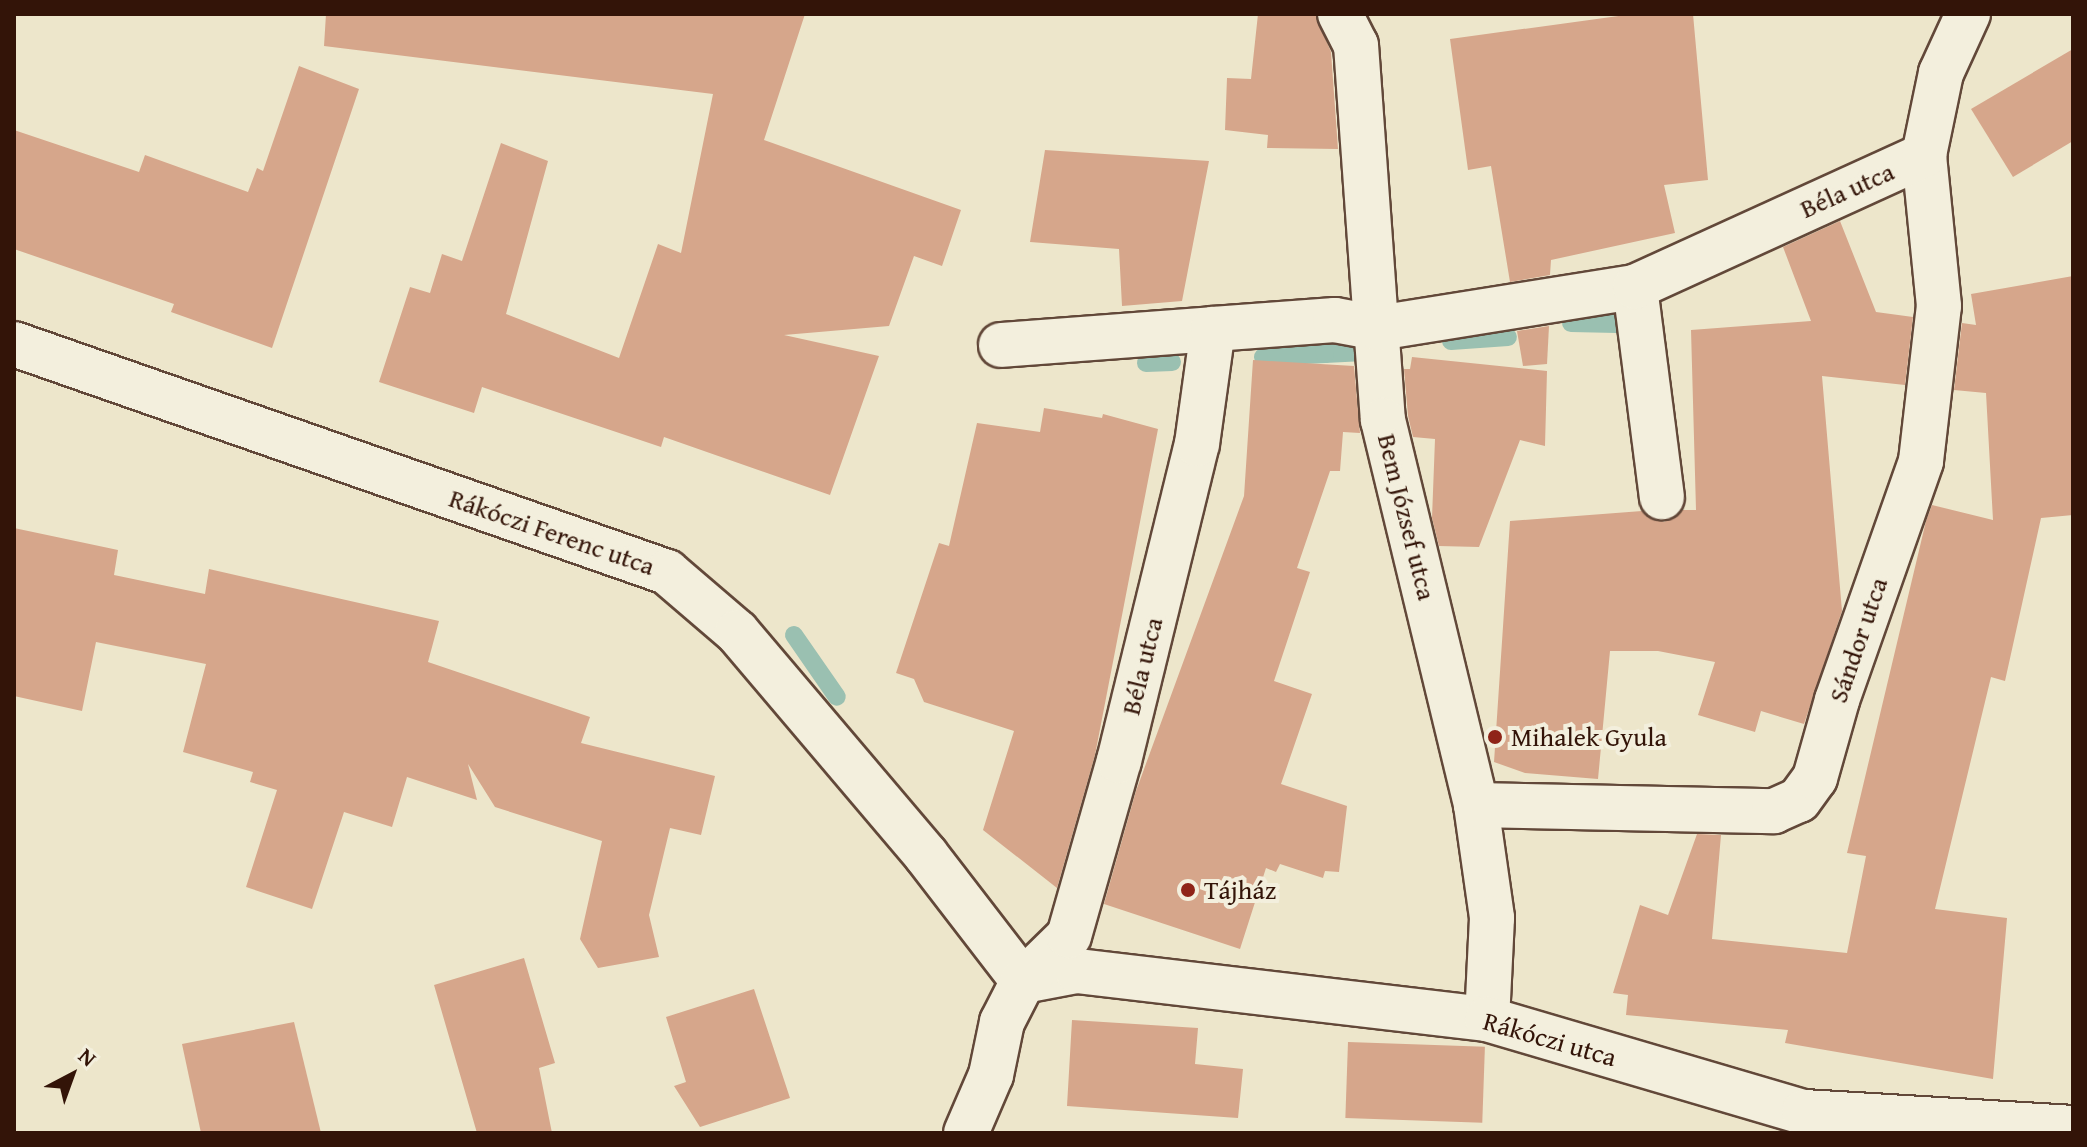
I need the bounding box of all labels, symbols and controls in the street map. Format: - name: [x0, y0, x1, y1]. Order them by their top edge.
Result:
- street label: Béla utca: [1795, 156, 1899, 224]
- street label: Bem József utca: [1371, 431, 1443, 603]
- street label: Rákóczi Ferenc utca: [445, 482, 659, 582]
- street label: Sándor utca: [1822, 573, 1894, 707]
- street label: Béla utca: [1115, 614, 1169, 718]
- place label: Mihalek Gyula: [1511, 721, 1667, 753]
- marker: Mihalek Gyula: [1486, 728, 1504, 746]
- place label: Tájház: [1204, 874, 1276, 906]
- marker: Tájház: [1179, 881, 1197, 899]
- street label: Rákóczi utca: [1480, 1005, 1620, 1073]
- north arrow: [32, 1035, 112, 1115]
- text: N: [72, 1040, 104, 1074]

